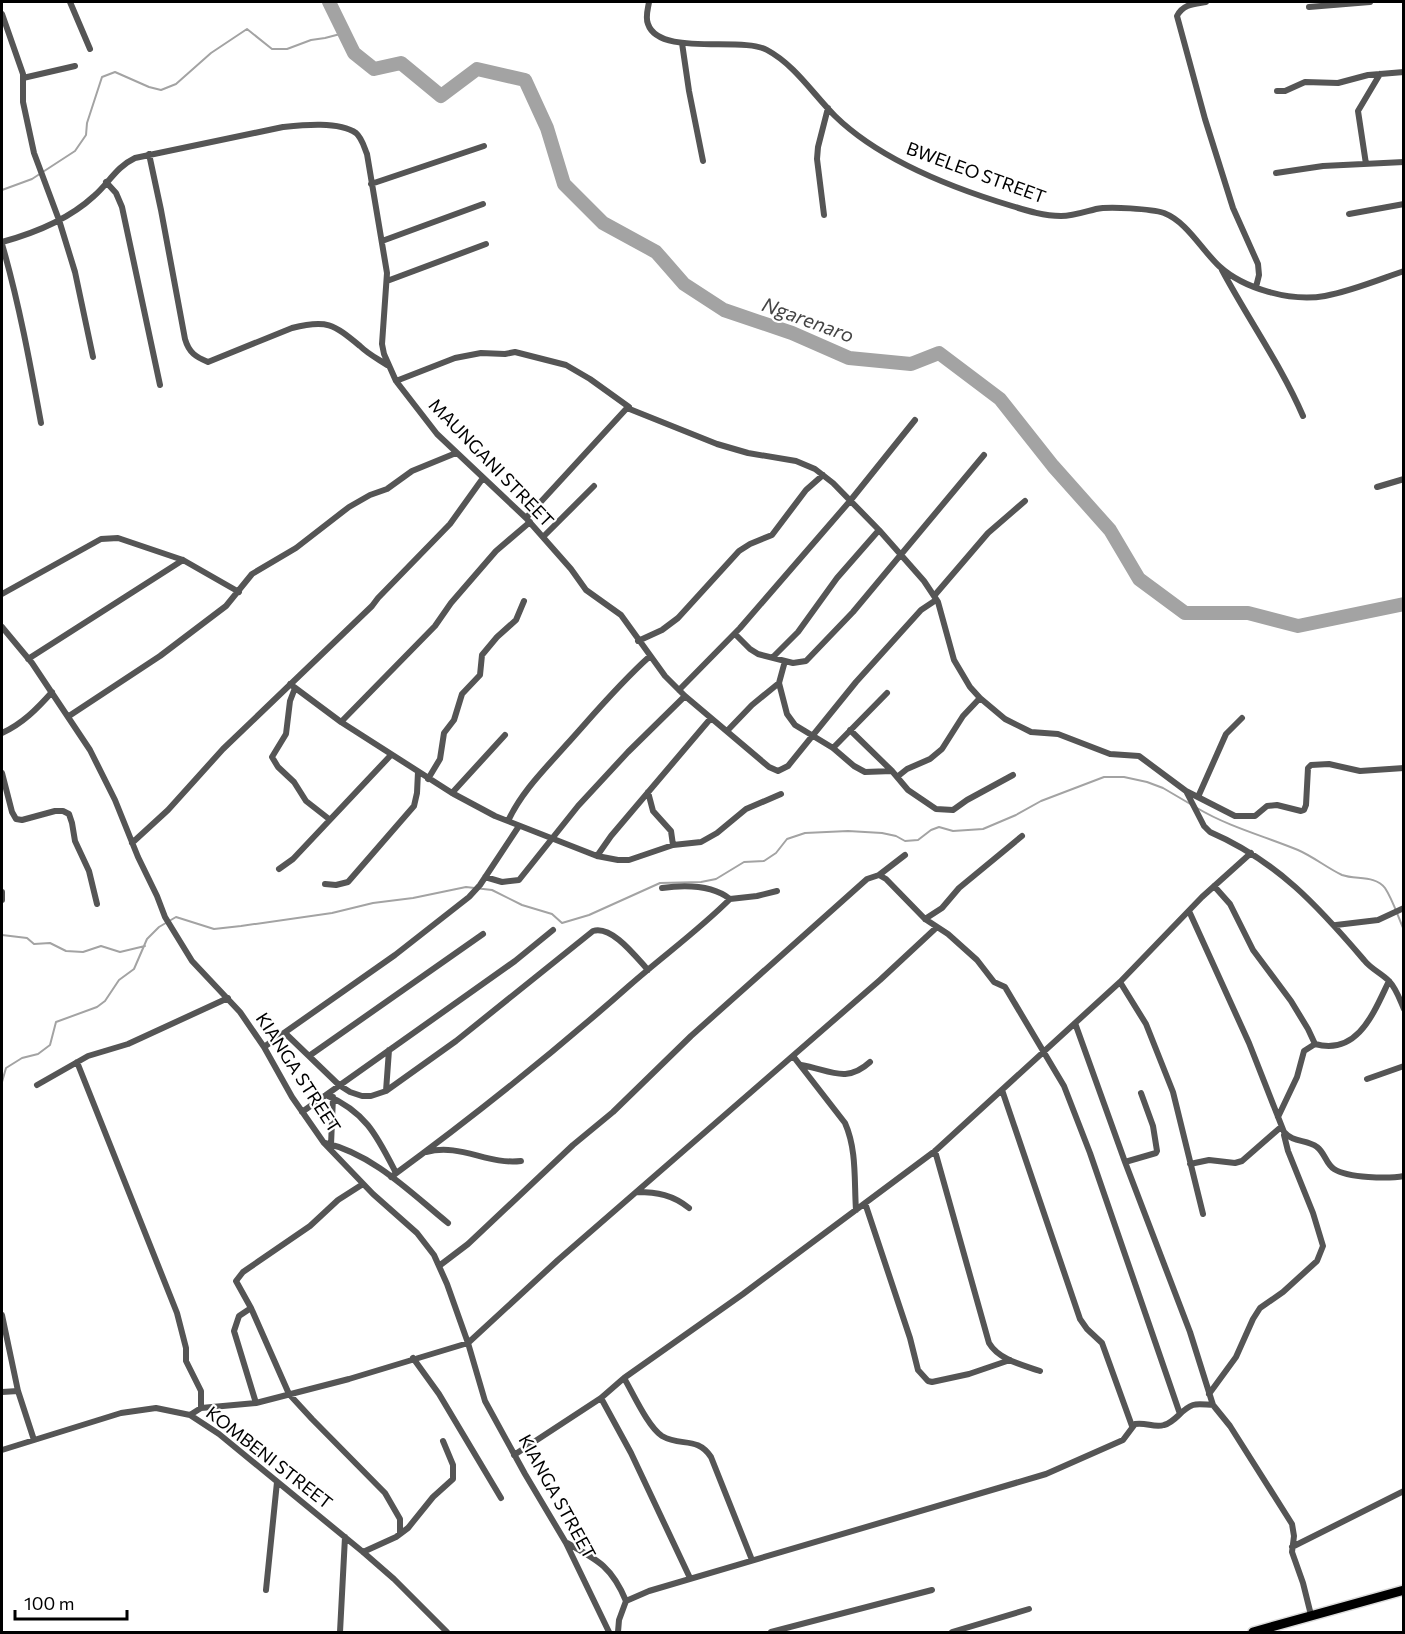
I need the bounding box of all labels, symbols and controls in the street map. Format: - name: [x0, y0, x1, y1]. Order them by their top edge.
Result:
- street label: BWELEO STREET: [904, 137, 1049, 207]
- water label: Ngarenaro: [759, 291, 858, 347]
- street label: MAUNGANI STREET: [425, 393, 559, 531]
- street label: KIANGA STREET: [252, 1008, 346, 1137]
- street label: KOMBENI STREET: [202, 1401, 337, 1513]
- street label: KIANGA STREET: [515, 1430, 601, 1563]
- scale bar: [15, 1583, 128, 1621]
- text: 100 m: [24, 1592, 74, 1614]

